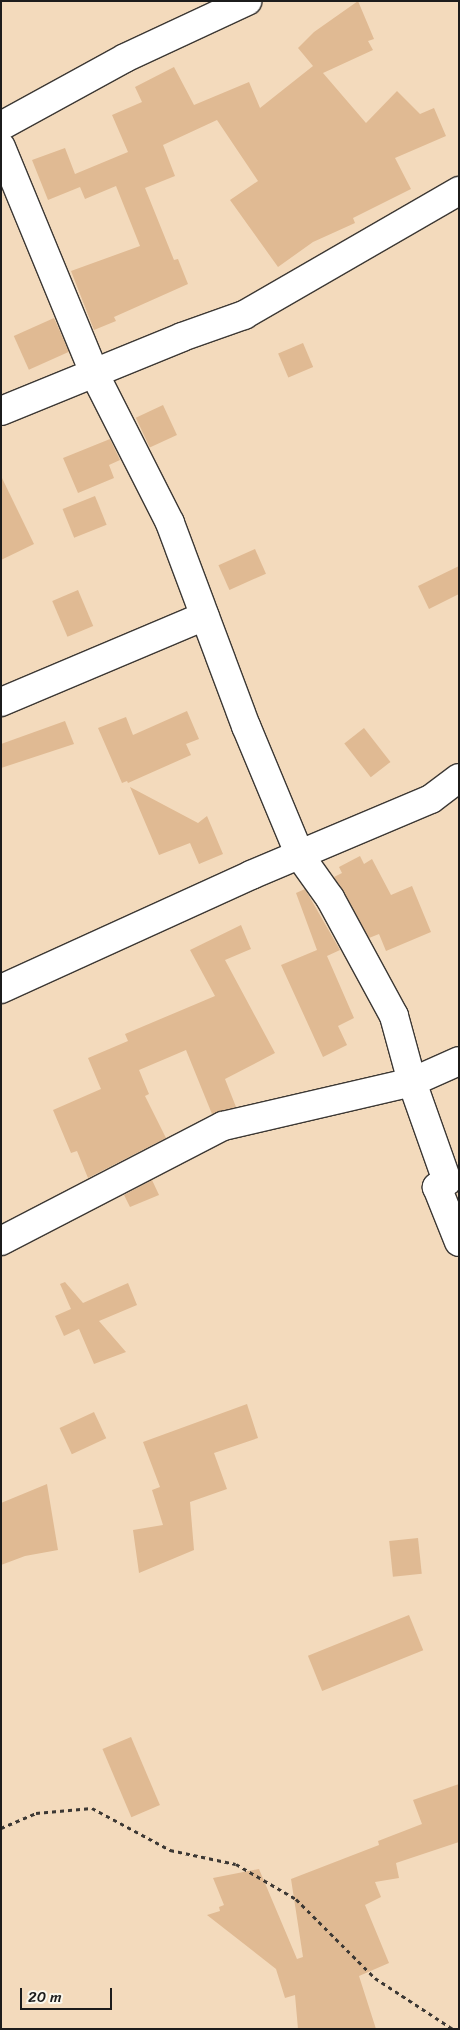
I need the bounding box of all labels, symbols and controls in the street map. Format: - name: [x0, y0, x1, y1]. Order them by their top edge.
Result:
- scale bar: [22, 1978, 115, 2010]
- text: 20 m: [28, 1984, 62, 2010]

